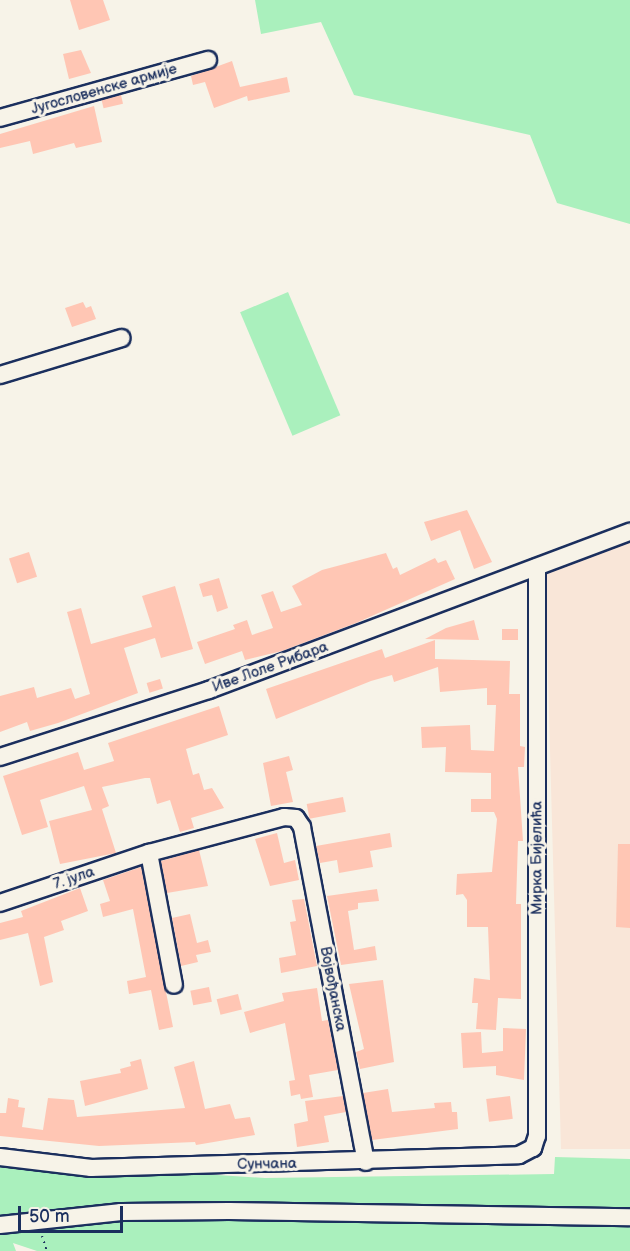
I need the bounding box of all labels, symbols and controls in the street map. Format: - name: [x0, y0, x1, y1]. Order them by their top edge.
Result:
- street label: Југословенске армије: [29, 60, 179, 118]
- street label: Иве Лоле Рибара: [210, 638, 330, 696]
- street label: Мирка Бијелића: [528, 801, 546, 915]
- street label: 7. јула: [51, 863, 97, 893]
- street label: Војвођанска: [316, 945, 350, 1033]
- street label: Сунчана: [237, 1154, 297, 1174]
- scale bar: [21, 1194, 126, 1232]
- text: 50 m: [29, 1206, 70, 1227]

